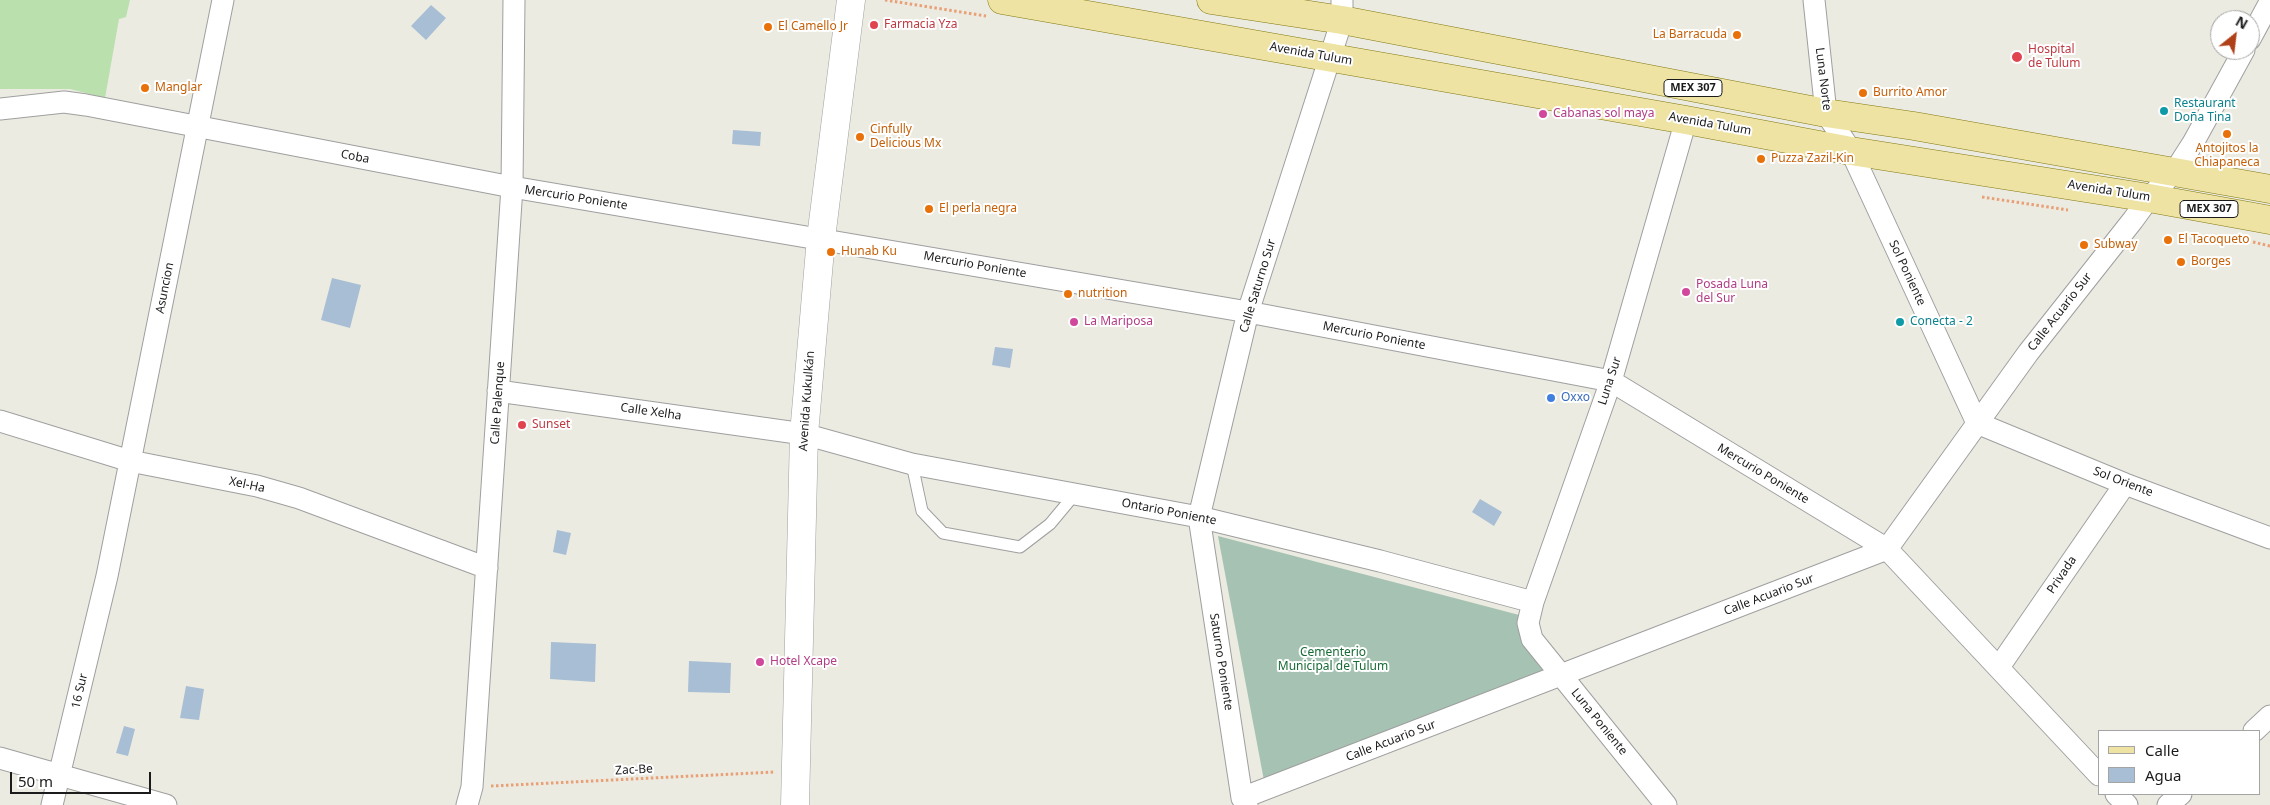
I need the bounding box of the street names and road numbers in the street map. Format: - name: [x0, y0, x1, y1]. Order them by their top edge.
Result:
- street label: Avenida Tulum: [1269, 40, 1353, 68]
- street label: Luna Norte: [1812, 47, 1834, 111]
- road number: MEX 307: [1664, 80, 1722, 96]
- street label: Avenida Tulum: [1668, 110, 1752, 138]
- street label: Coba: [339, 147, 371, 167]
- street label: Avenida Tulum: [2067, 177, 2151, 205]
- street label: Mercurio Poniente: [523, 183, 629, 213]
- road number: MEX 307: [2180, 200, 2238, 218]
- street label: Calle Saturno Sur: [1237, 237, 1279, 335]
- street label: Sol Poniente: [1886, 238, 1928, 308]
- street label: Mercurio Poniente: [922, 249, 1028, 281]
- street label: Asuncion: [153, 261, 177, 315]
- street label: Calle Acuario Sur: [2025, 270, 2095, 354]
- street label: Mercurio Poniente: [1321, 319, 1427, 353]
- street label: Avenida Kukulkán: [796, 350, 818, 452]
- street label: Luna Sur: [1595, 355, 1625, 407]
- street label: Calle Palenque: [488, 361, 508, 445]
- street label: Calle Xelha: [620, 401, 682, 423]
- street label: Mercurio Poniente: [1715, 441, 1811, 507]
- street label: Sol Oriente: [2091, 464, 2155, 500]
- street label: Xel-Ha: [228, 474, 266, 496]
- street label: Ontario Poniente: [1120, 496, 1218, 528]
- street label: Privada: [2044, 553, 2080, 597]
- street label: Calle Acuario Sur: [1722, 571, 1816, 619]
- street label: Saturno Poniente: [1206, 612, 1236, 712]
- street label: 16 Sur: [69, 672, 91, 710]
- street label: Luna Poniente: [1568, 686, 1630, 758]
- street label: Calle Acuario Sur: [1344, 717, 1438, 765]
- street label: Zac-Be: [615, 762, 653, 778]

